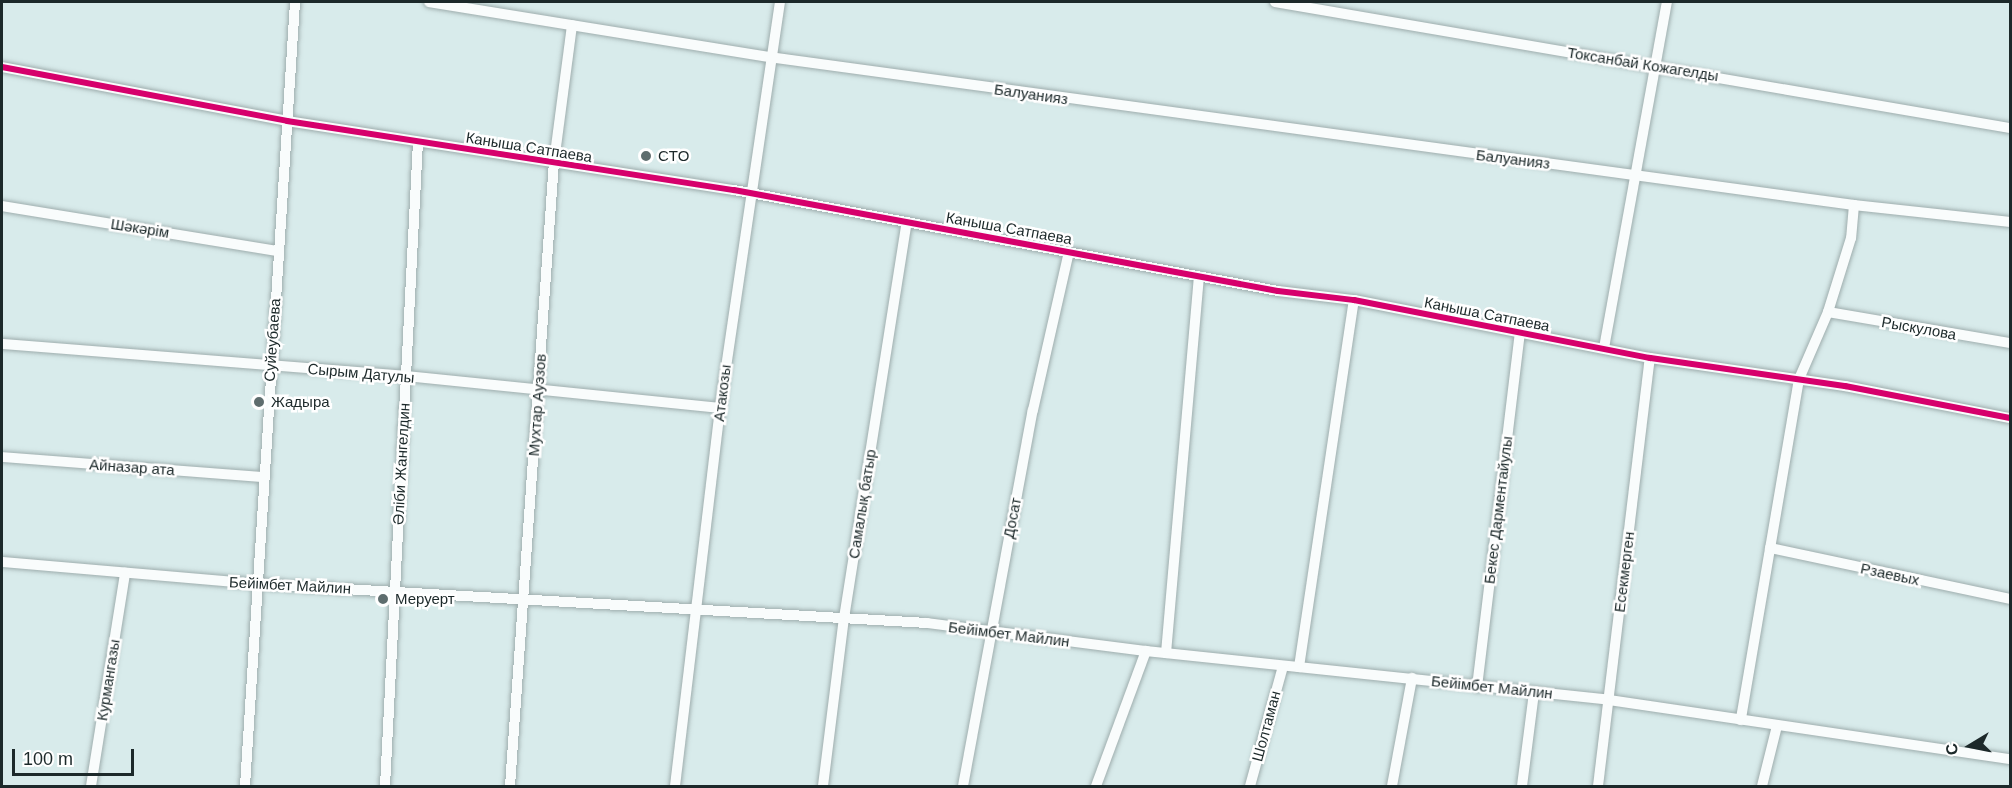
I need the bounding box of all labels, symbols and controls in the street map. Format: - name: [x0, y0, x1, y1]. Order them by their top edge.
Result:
- street label: Токсанбай Кожагелды: [1566, 43, 1720, 85]
- street label: Балуанияз: [993, 80, 1069, 108]
- street label: Каныша Сатпаева: [465, 128, 593, 166]
- street label: Балуанияз: [1475, 146, 1551, 172]
- place label: CTO: [658, 147, 689, 165]
- marker: CTO: [639, 149, 653, 163]
- street label: Каныша Сатпаева: [945, 208, 1073, 248]
- street label: Шәкәрім: [109, 214, 171, 242]
- street label: Каныша Сатпаева: [1423, 293, 1551, 335]
- street label: Суйеубаева: [260, 298, 284, 382]
- street label: Рыскулова: [1880, 313, 1958, 343]
- street label: Мухтар Ауэзов: [524, 353, 550, 457]
- street label: Сырым Датулы: [307, 359, 415, 387]
- street label: Атакозы: [710, 363, 734, 423]
- place label: Жадыра: [271, 393, 330, 411]
- marker: Жадыра: [252, 395, 266, 409]
- street label: Әліби Жангелдин: [389, 402, 413, 526]
- street label: Бекес Дарментайулы: [1480, 435, 1516, 585]
- street label: Самалық батыр: [844, 448, 880, 560]
- street label: Айназар ата: [89, 455, 175, 479]
- street label: Досат: [999, 496, 1025, 540]
- street label: Eсекмерген: [1610, 531, 1638, 613]
- street label: Рзаевых: [1859, 559, 1921, 589]
- street label: Бейімбет Майлин: [229, 573, 351, 597]
- place label: Меруерт: [395, 590, 455, 608]
- marker: Меруерт: [376, 592, 390, 606]
- street label: Бейімбет Майлин: [947, 618, 1071, 650]
- street label: Курмангазы: [93, 638, 123, 722]
- street label: Бейімбет Майлин: [1430, 672, 1554, 702]
- street label: Шолтаман: [1248, 689, 1284, 763]
- north arrow: [1940, 716, 2000, 776]
- scale bar: [15, 737, 136, 775]
- text: С: [1942, 742, 1961, 756]
- text: 100 m: [23, 749, 73, 769]

